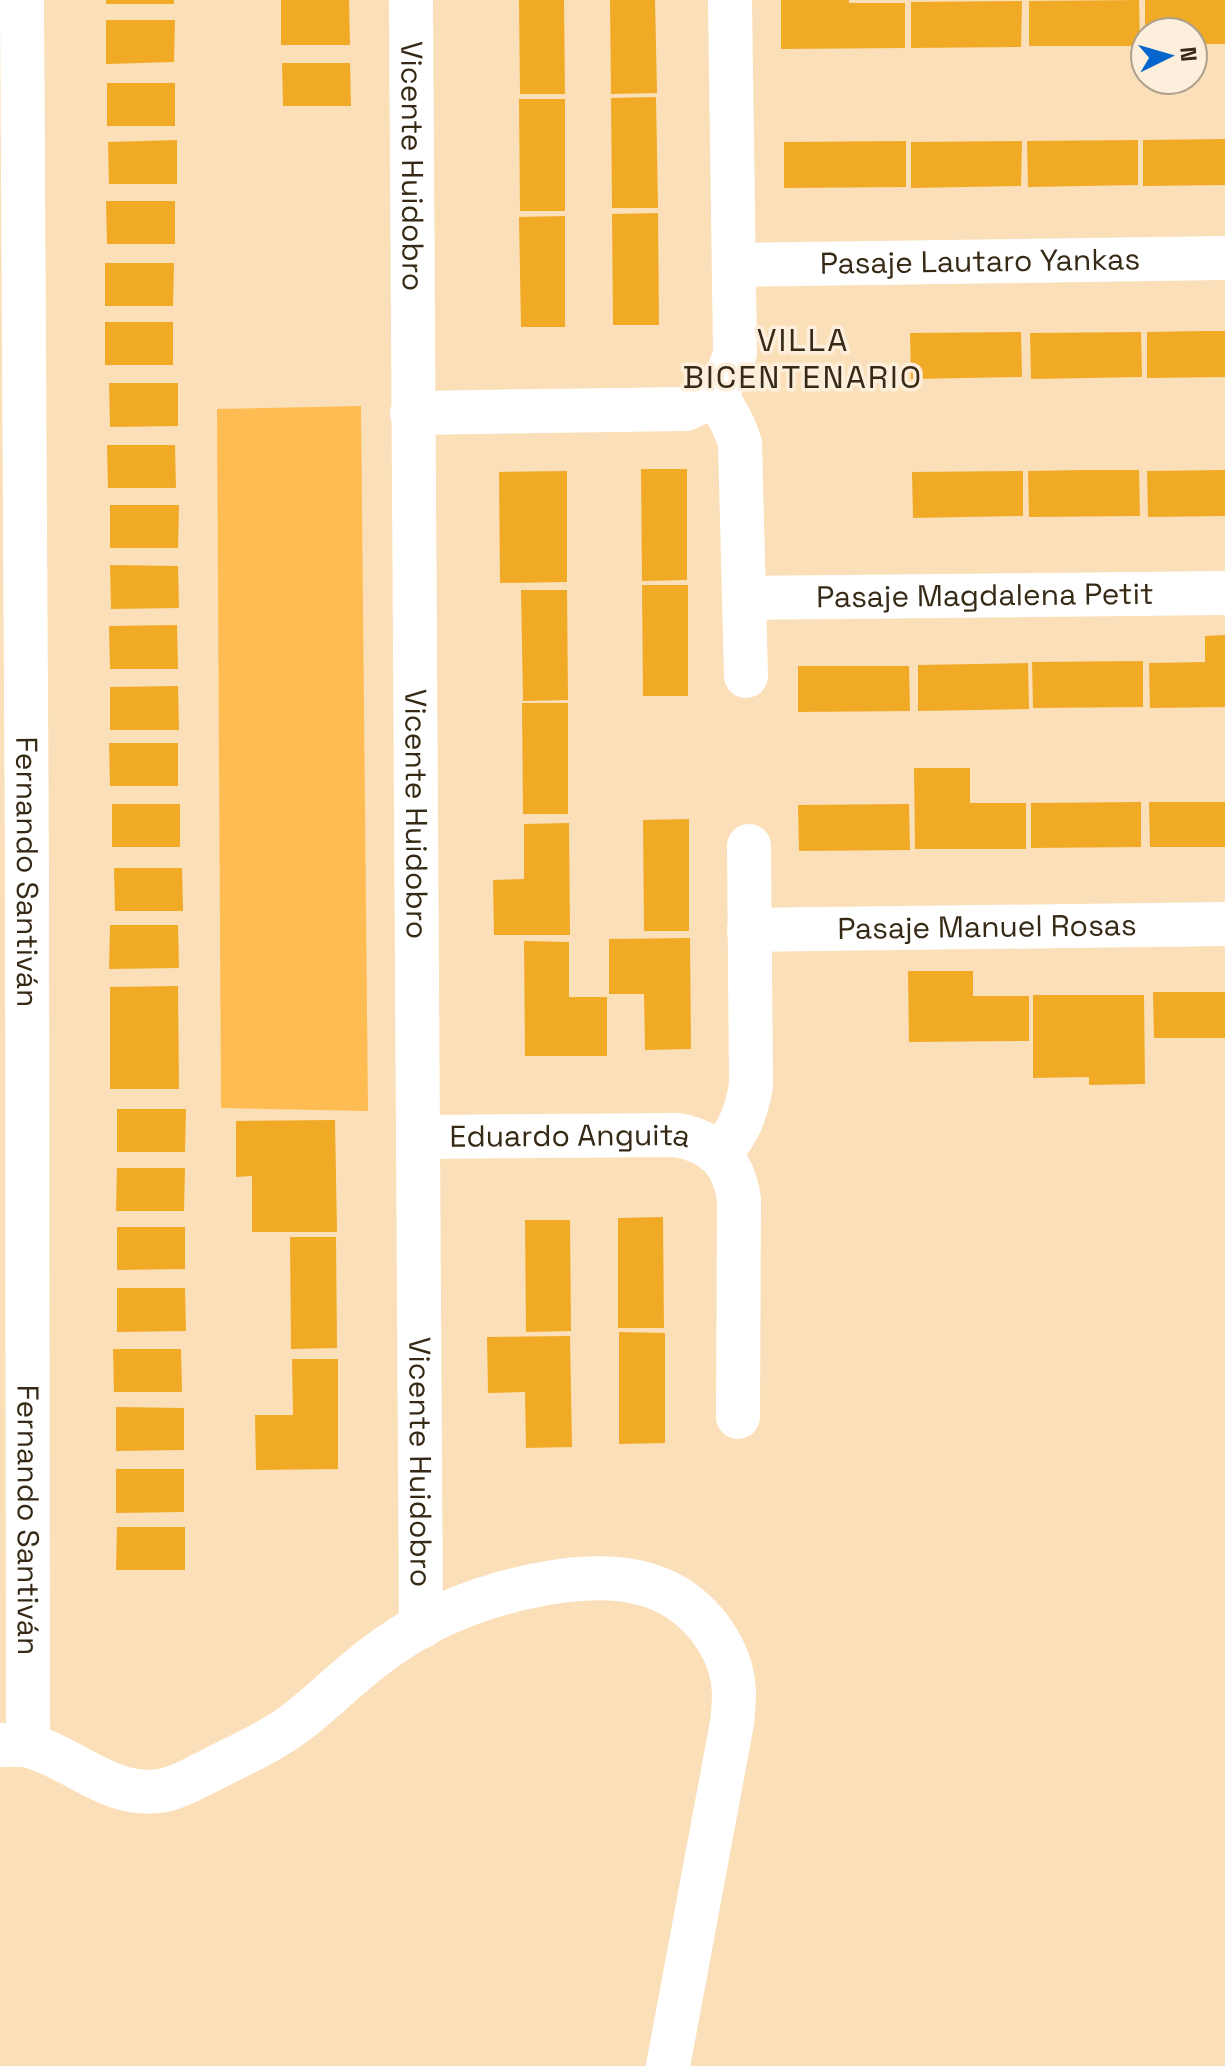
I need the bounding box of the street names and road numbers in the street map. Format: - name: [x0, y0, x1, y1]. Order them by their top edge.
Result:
- street label: Vicente Huidobro: [392, 41, 433, 291]
- street label: Pasaje Lautaro Yankas: [820, 239, 1140, 283]
- street label: Pasaje Magdalena Petit: [816, 574, 1154, 616]
- street label: Vicente Huidobro: [396, 689, 437, 939]
- street label: Fernando Santiván: [7, 736, 47, 1007]
- street label: Pasaje Manuel Rosas: [837, 905, 1137, 948]
- street label: Eduardo Anguita: [449, 1115, 695, 1156]
- street label: Vicente Huidobro: [400, 1337, 441, 1587]
- street label: Fernando Santiván: [9, 1385, 48, 1655]

